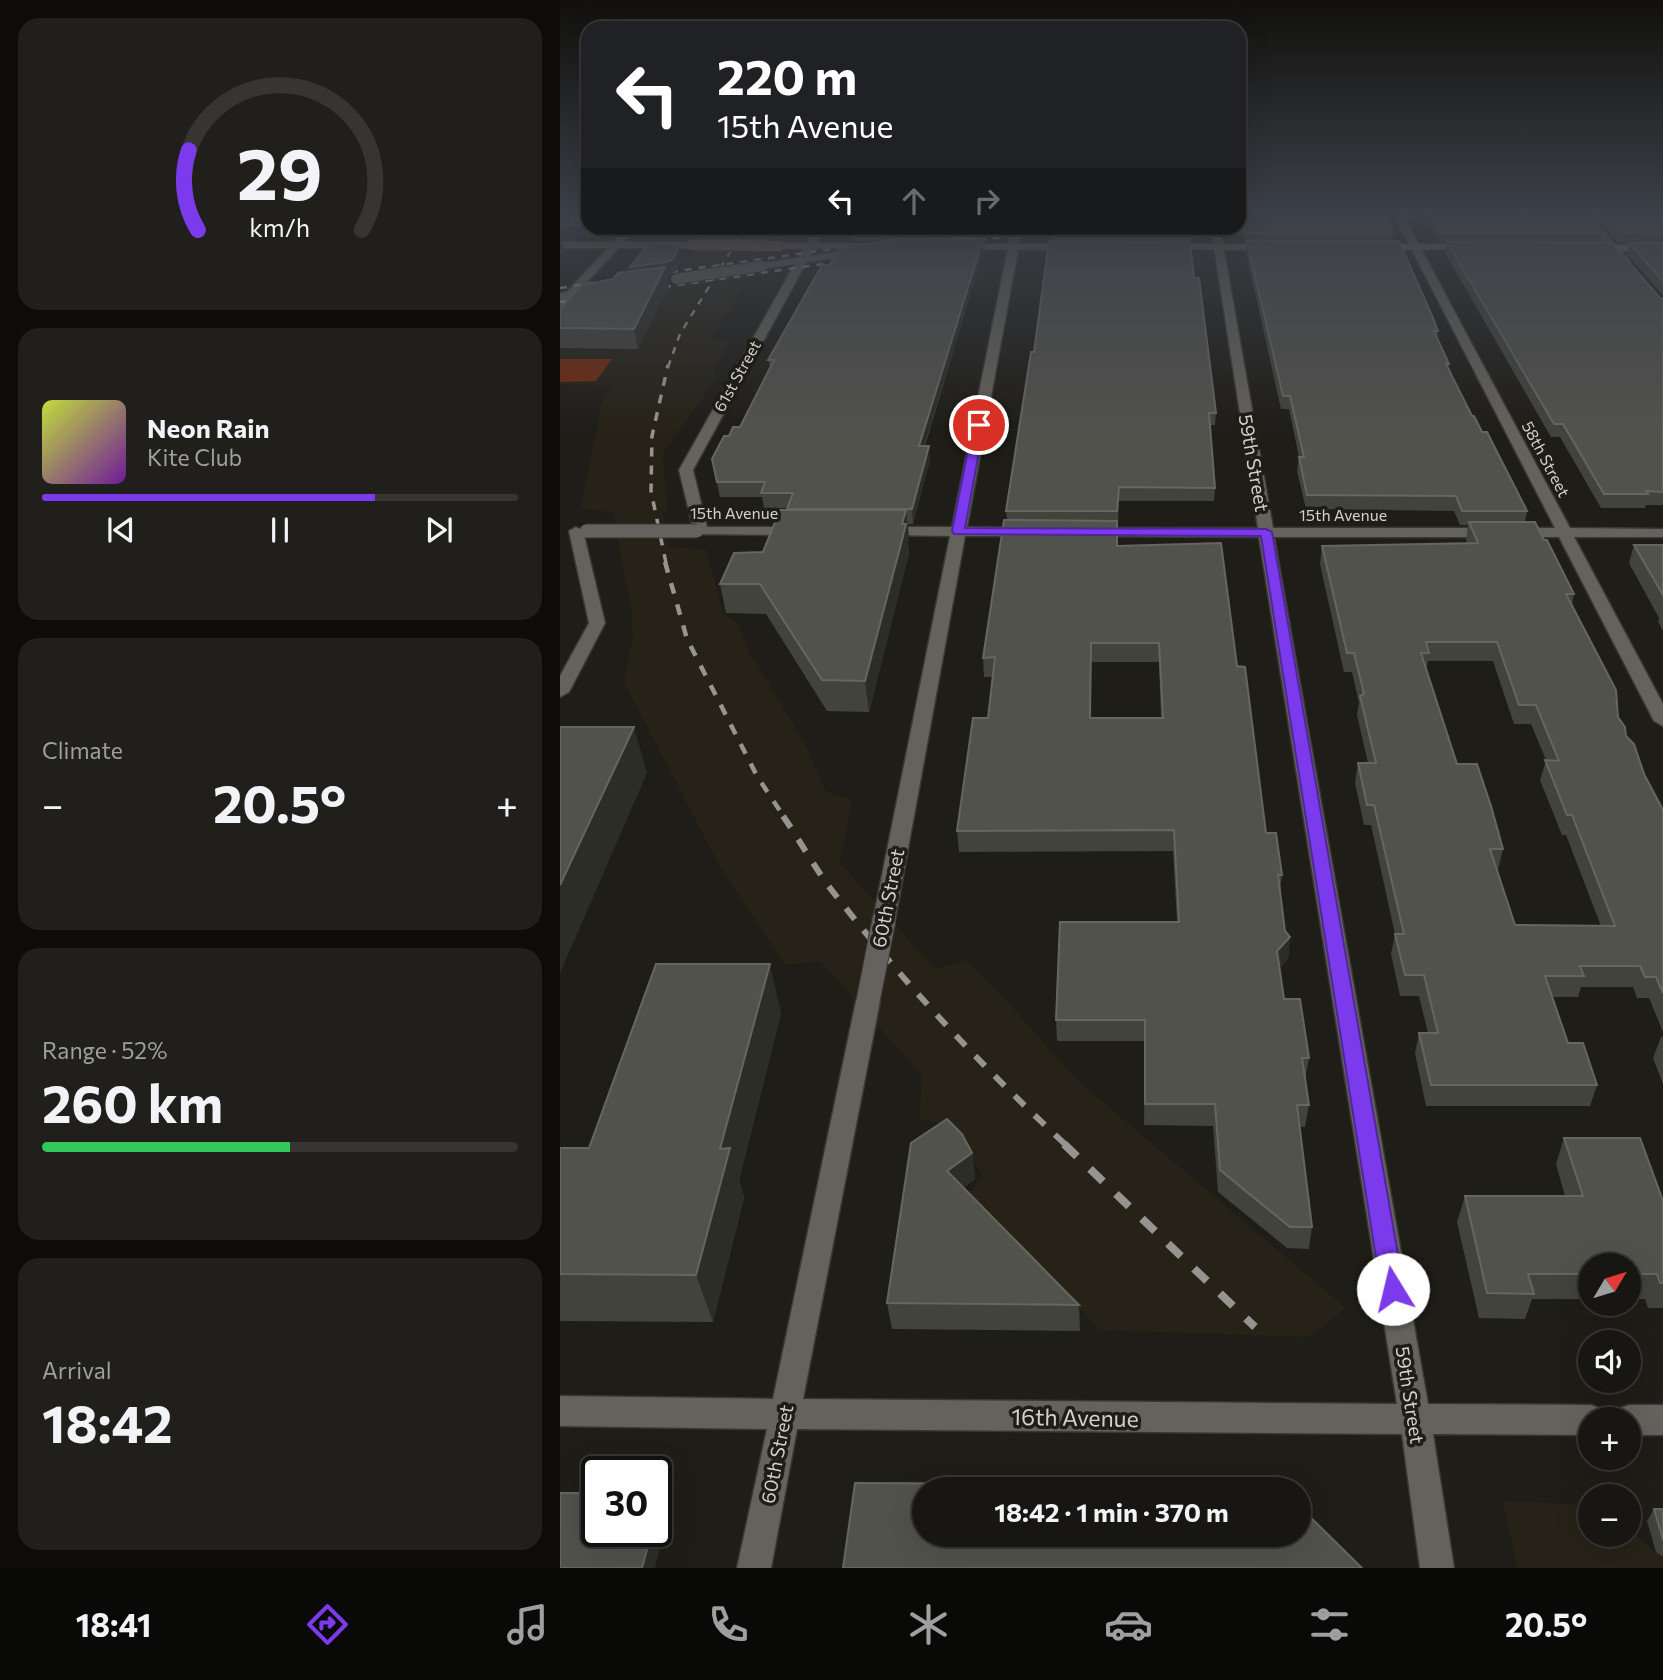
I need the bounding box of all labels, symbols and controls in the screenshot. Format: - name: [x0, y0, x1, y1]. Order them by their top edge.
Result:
- text: 220 m: [717, 45, 857, 105]
- icon: left: [602, 49, 693, 140]
- text: 15th Avenue: [717, 105, 893, 145]
- text: 29: [237, 126, 323, 215]
- icon: left: [822, 182, 860, 220]
- icon: ahead: [895, 182, 933, 220]
- icon: right: [968, 182, 1006, 220]
- text: km/h: [250, 212, 310, 242]
- street label: 61st Street: [709, 336, 764, 415]
- pin: [949, 395, 1009, 455]
- icon: arrive: [960, 406, 998, 444]
- text: Neon Rain: [147, 412, 270, 443]
- street label: 59th Street: [1235, 412, 1274, 514]
- street label: 58th Street: [1519, 418, 1574, 500]
- text: Kite Club: [147, 443, 242, 471]
- street label: 15th Avenue: [690, 503, 778, 522]
- street label: 15th Avenue: [1299, 505, 1387, 524]
- icon: previous: [102, 511, 140, 549]
- icon: pause: [261, 511, 299, 549]
- icon: next: [420, 511, 458, 549]
- text: Climate: [42, 736, 123, 764]
- text: 20.5°: [213, 770, 346, 834]
- text: −: [42, 780, 64, 827]
- text: +: [496, 780, 518, 827]
- street label: 60th Street: [867, 846, 908, 949]
- text: Range · 52%: [42, 1036, 167, 1064]
- text: 260 km: [42, 1070, 223, 1134]
- position arrow: [1356, 1252, 1430, 1326]
- north arrow: [1578, 1253, 1642, 1316]
- map controls: [1578, 1253, 1641, 1547]
- button: sound: [1578, 1330, 1641, 1393]
- street label: 59th Street: [1391, 1344, 1430, 1446]
- text: Arrival: [42, 1356, 112, 1384]
- text: 18:42: [42, 1390, 173, 1454]
- street label: 60th Street: [756, 1402, 797, 1505]
- street label: 16th Avenue: [1011, 1402, 1139, 1432]
- button: +: [1578, 1407, 1641, 1470]
- speed limit sign: 30: [581, 1456, 672, 1547]
- button: −: [1578, 1484, 1641, 1547]
- text: 18:42 · 1 min · 370 m: [994, 1496, 1229, 1527]
- icon: directions: [303, 1600, 352, 1649]
- icon: music: [503, 1600, 552, 1649]
- icon: phone: [704, 1600, 753, 1649]
- icon: climate: [904, 1600, 953, 1649]
- icon: car: [1104, 1600, 1153, 1649]
- icon: filters: [1305, 1600, 1354, 1649]
- text: 18:41: [76, 1604, 152, 1644]
- text: 20.5°: [1505, 1604, 1587, 1644]

